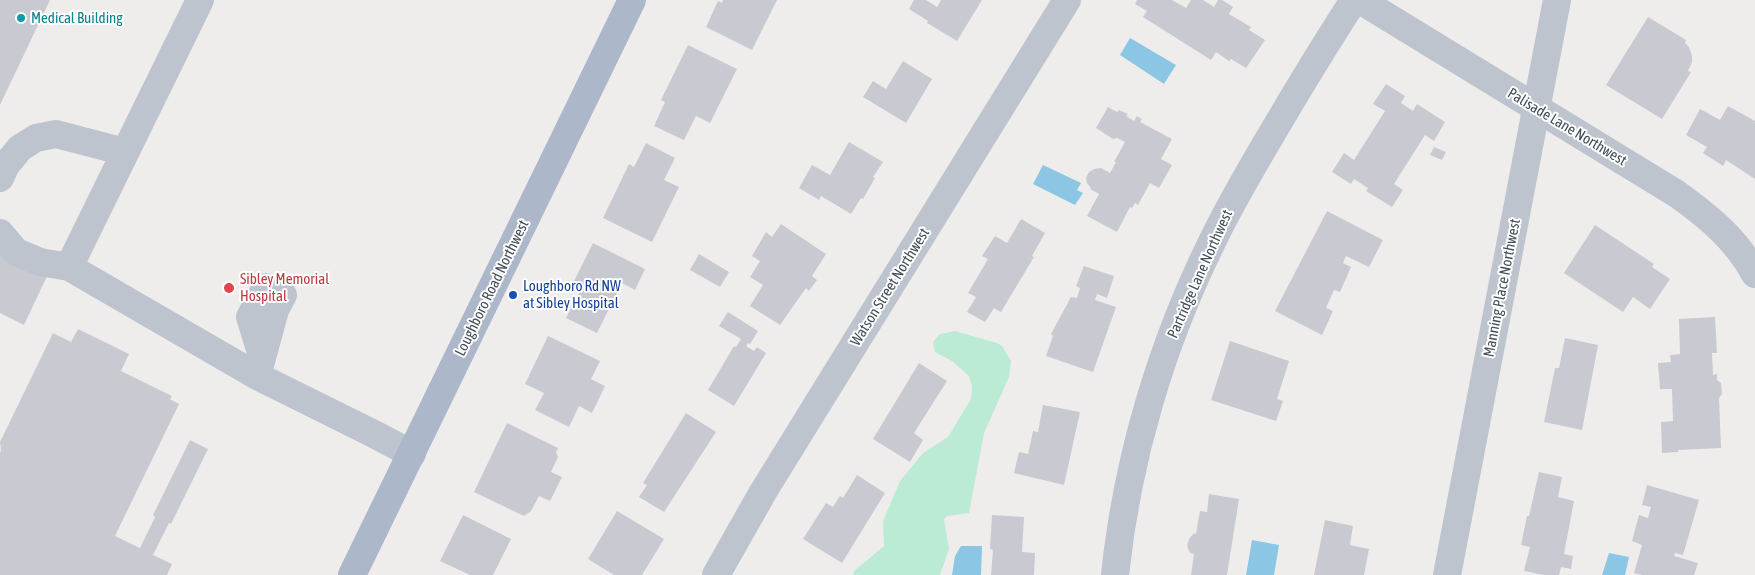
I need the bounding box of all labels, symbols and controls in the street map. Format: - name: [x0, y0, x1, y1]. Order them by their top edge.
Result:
- place label: Medical Building: [31, 9, 123, 27]
- marker: Medical Building: [15, 12, 27, 24]
- street label: Palisade Lane Northwest: [1504, 84, 1630, 170]
- street label: Partridge Lane Northwest: [1164, 207, 1236, 341]
- street label: Loughboro Road Northwest: [451, 217, 533, 359]
- street label: Manning Place Northwest: [1480, 217, 1524, 359]
- street label: Watson Street Northwest: [847, 225, 933, 349]
- place label: Sibley Memorial Hospital: [240, 270, 329, 305]
- place label: Loughboro Rd NW at Sibley Hospital: [523, 277, 621, 312]
- marker: Sibley Memorial Hospital: [222, 281, 236, 295]
- marker: Loughboro Rd NW at Sibley Hospital: [507, 289, 519, 301]

